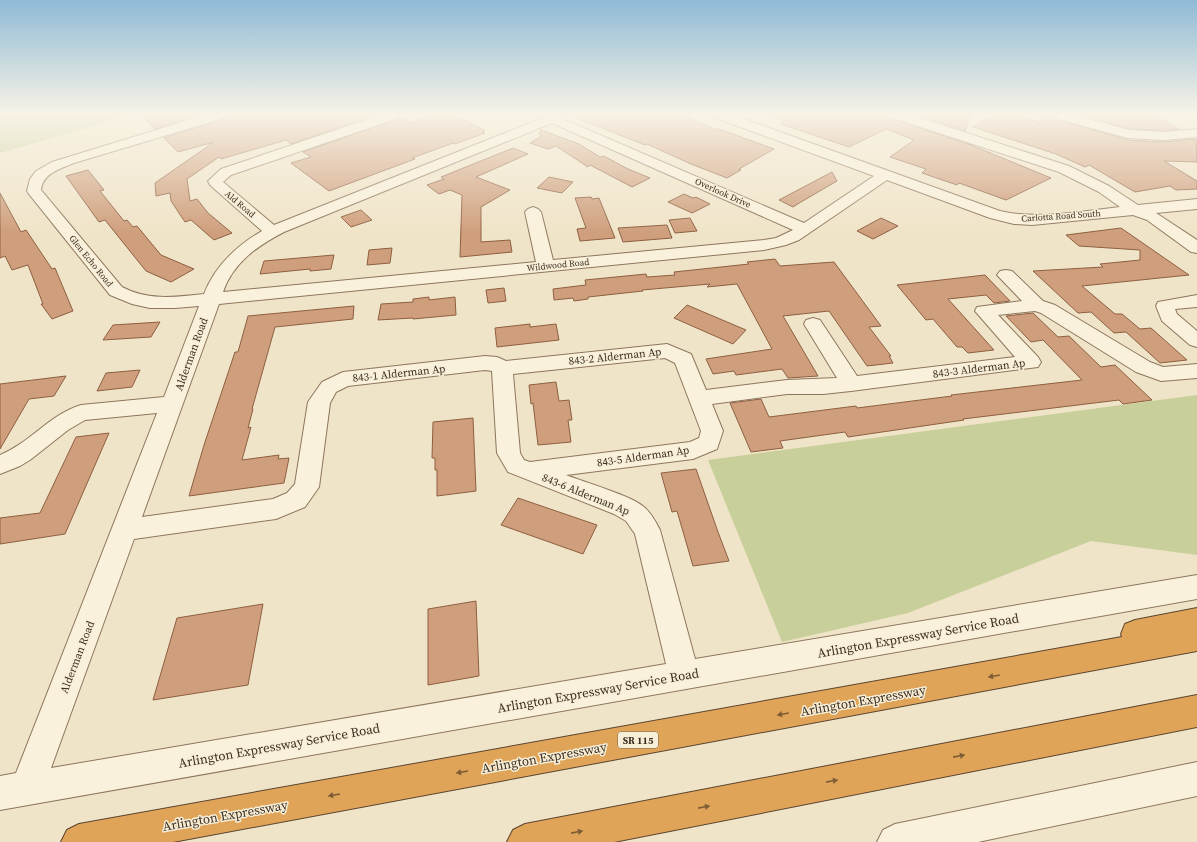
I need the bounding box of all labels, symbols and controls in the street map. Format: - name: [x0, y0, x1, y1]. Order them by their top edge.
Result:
- street label: Overlook Drive: [693, 175, 753, 211]
- street label: Ald Road: [222, 188, 258, 220]
- street label: Carlotta Road South: [1021, 207, 1102, 225]
- street label: Glen Echo Road: [66, 233, 116, 289]
- street label: Wildwood Road: [526, 256, 590, 274]
- street label: Alderman Road: [171, 315, 212, 393]
- street label: 843-2 Alderman Ap: [568, 344, 662, 369]
- street label: 843-3 Alderman Ap: [932, 355, 1026, 382]
- street label: 843-1 Alderman Ap: [352, 361, 446, 386]
- street label: 843-5 Alderman Ap: [596, 443, 690, 470]
- street label: 843-6 Alderman Ap: [540, 470, 632, 519]
- street label: Arlington Expressway Service Road: [816, 609, 1021, 662]
- street label: Alderman Road: [57, 618, 98, 696]
- street label: Arlington Expressway Service Road: [496, 664, 701, 717]
- one-way arrow: [987, 673, 1000, 679]
- street label: Arlington Expressway: [799, 681, 927, 720]
- one-way arrow: [777, 711, 789, 717]
- street label: Arlington Expressway Service Road: [177, 719, 382, 772]
- road number: SR 115: [618, 732, 658, 748]
- street label: Arlington Expressway: [480, 738, 608, 777]
- one-way arrow: [953, 753, 965, 759]
- one-way arrow: [456, 769, 468, 775]
- one-way arrow: [826, 778, 838, 784]
- one-way arrow: [328, 793, 340, 799]
- street label: Arlington Expressway: [161, 796, 289, 835]
- one-way arrow: [698, 803, 710, 809]
- one-way arrow: [571, 828, 583, 834]

